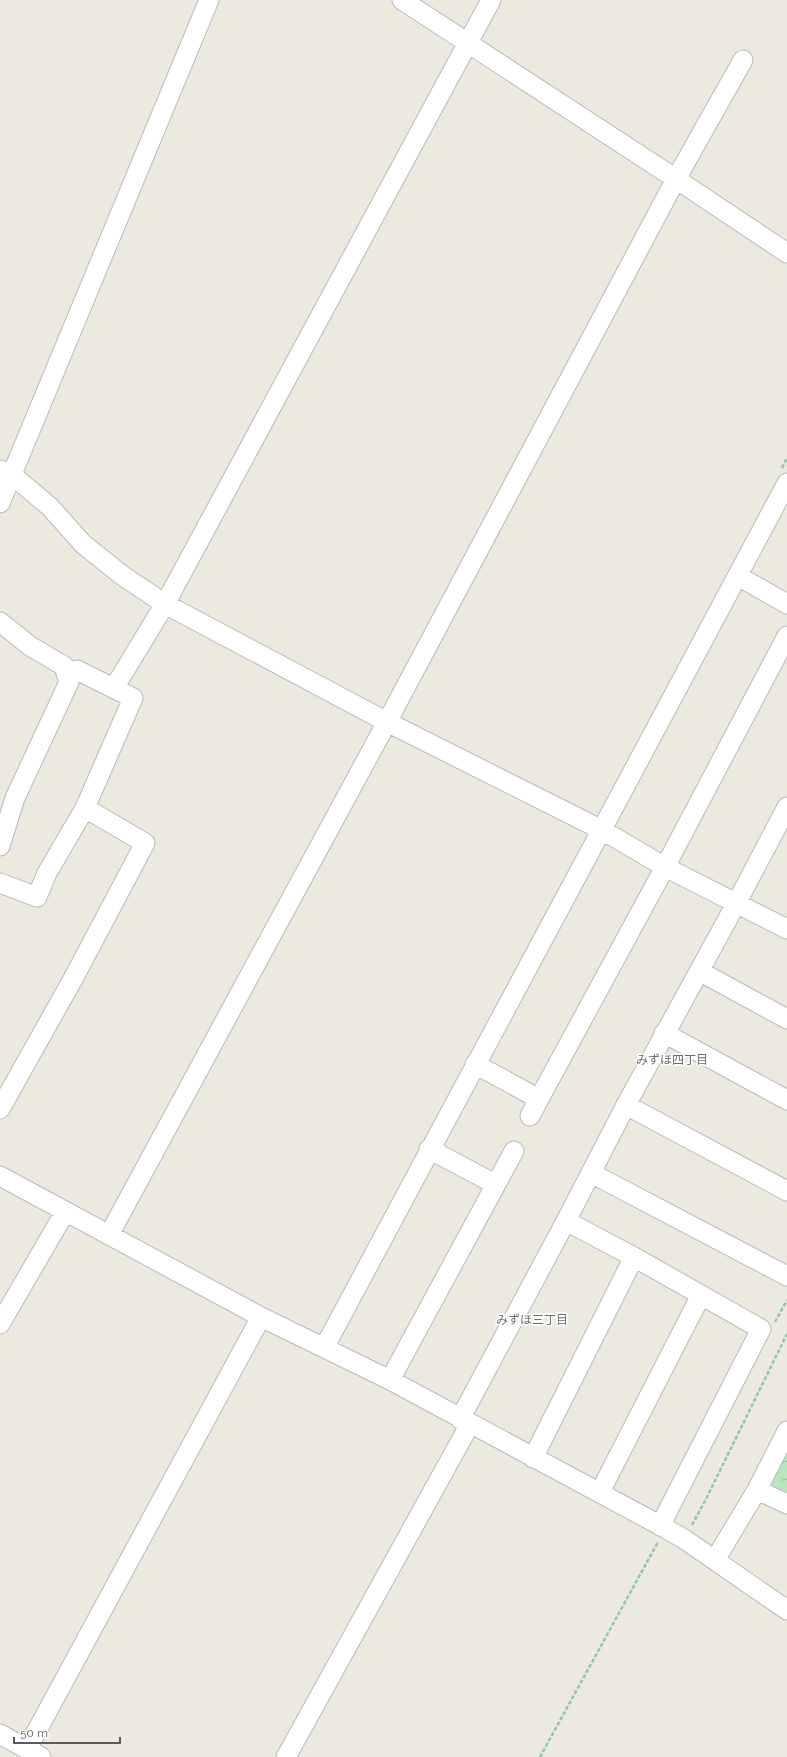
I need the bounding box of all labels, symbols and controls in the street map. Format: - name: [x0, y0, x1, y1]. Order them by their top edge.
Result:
- district label: みずほ四丁目: [636, 1053, 708, 1067]
- district label: みずほ三丁目: [496, 1313, 568, 1327]
- scale bar: [14, 1719, 120, 1745]
- text: 50 m: [20, 1726, 48, 1740]

